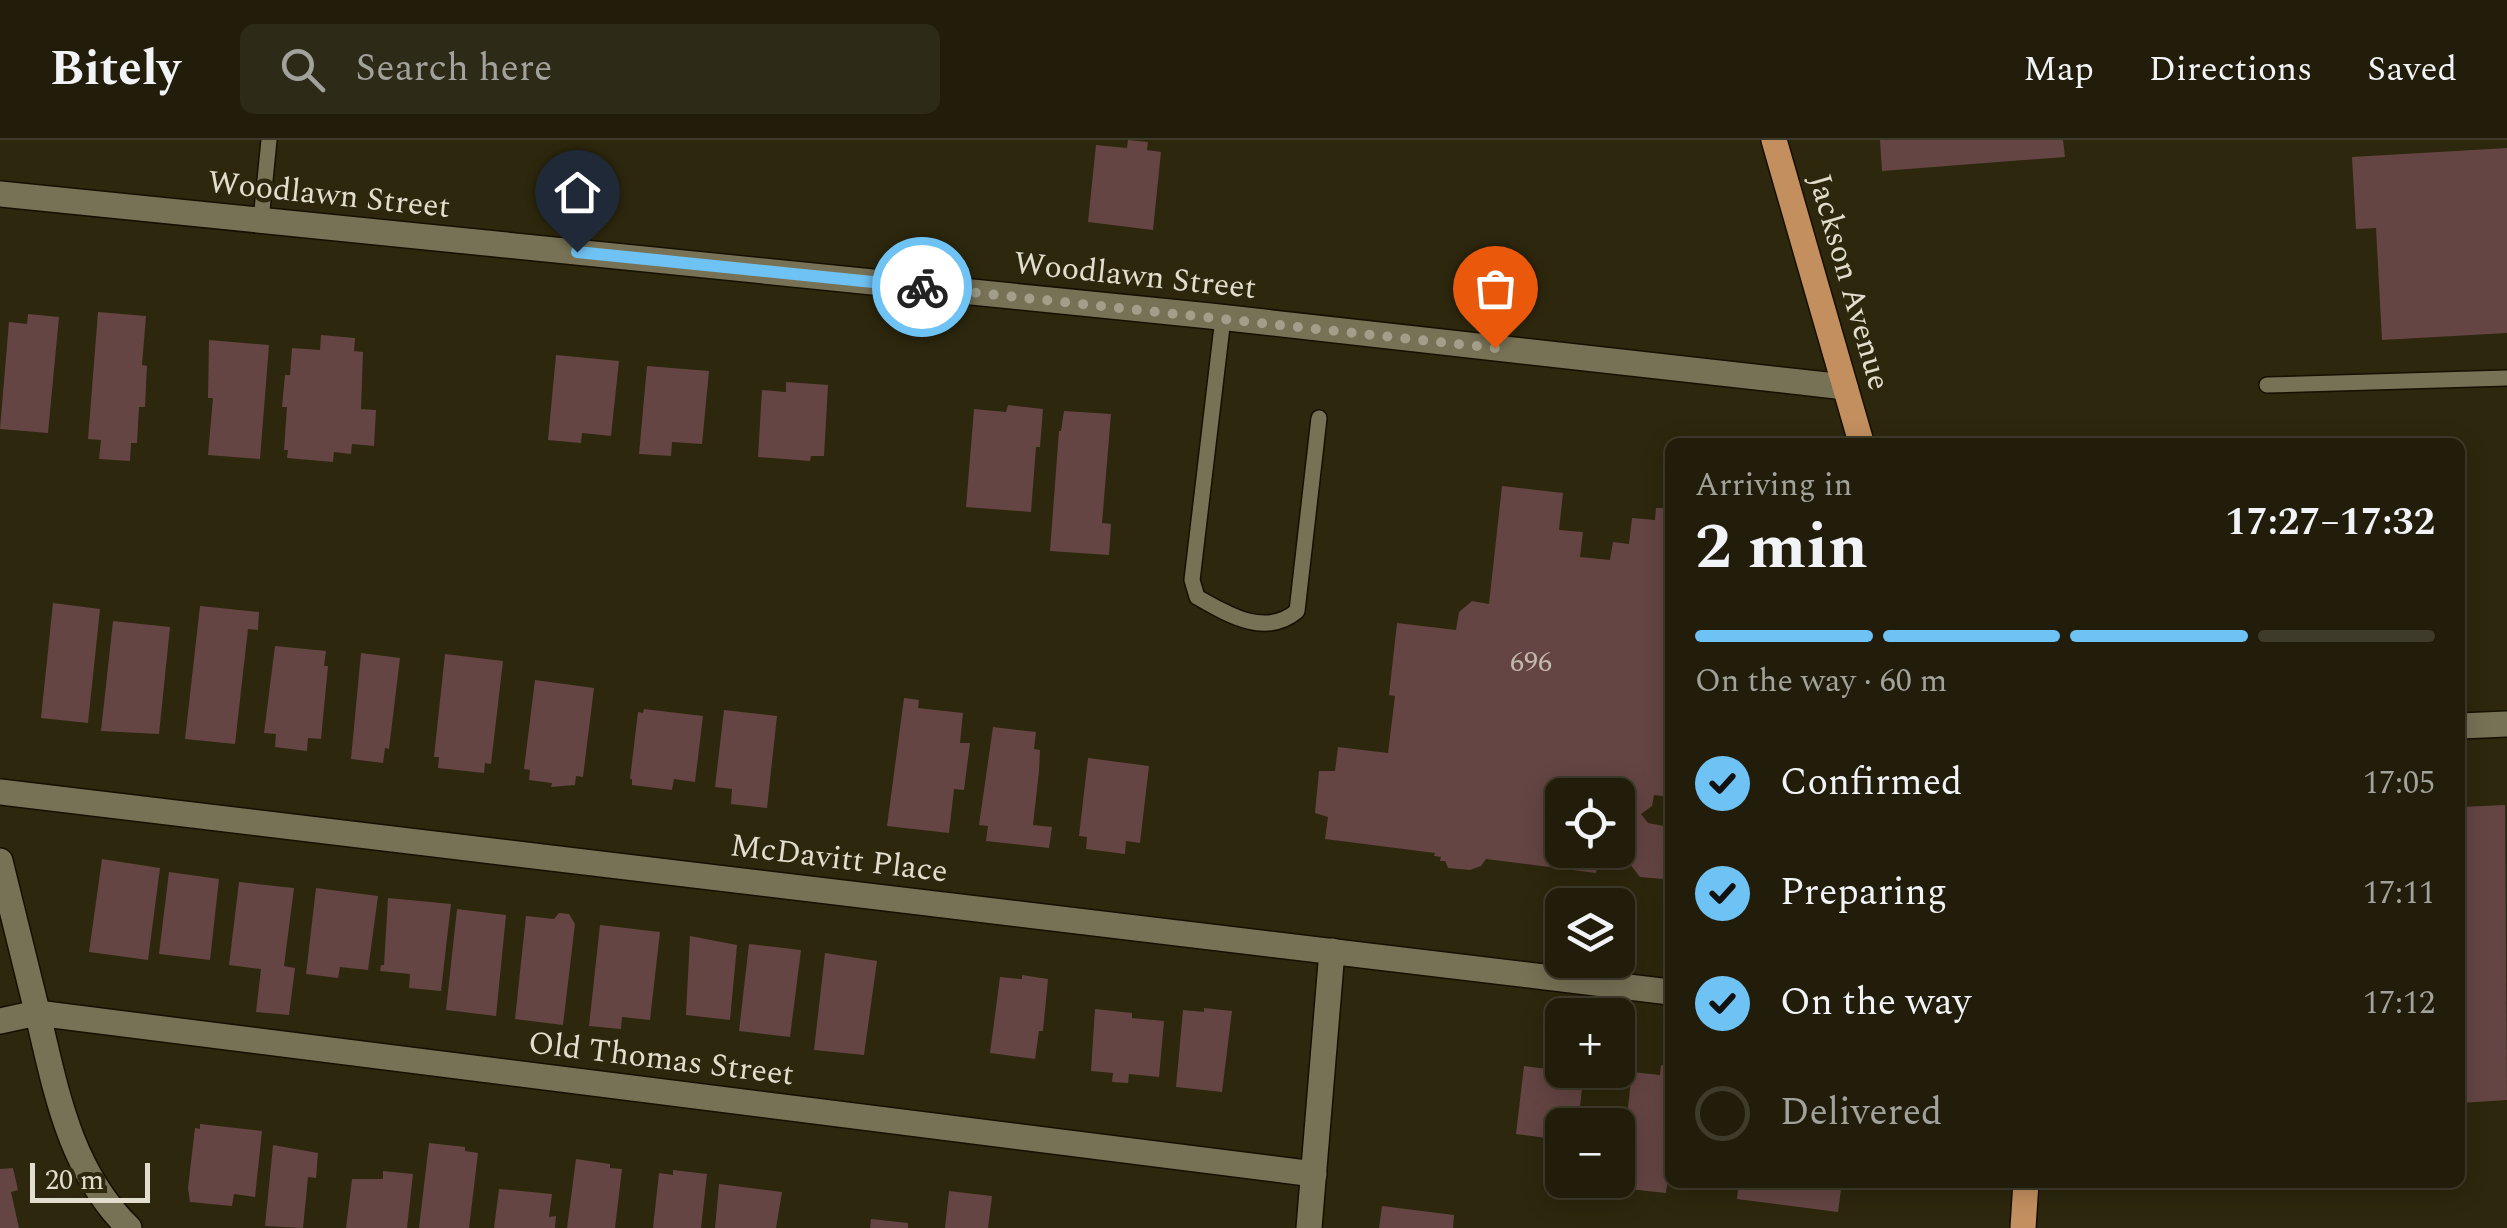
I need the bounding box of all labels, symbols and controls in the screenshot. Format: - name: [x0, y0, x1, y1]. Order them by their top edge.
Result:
- search box: [240, 24, 940, 114]
- text: Bitely: [50, 33, 180, 106]
- text: Search here: [355, 40, 552, 98]
- icon: search: [275, 42, 330, 97]
- text: Map: [2023, 43, 2094, 96]
- text: Directions: [2149, 43, 2312, 96]
- text: Saved: [2367, 43, 2457, 96]
- pin: [535, 150, 620, 253]
- street label: Woodlawn Street: [205, 158, 453, 232]
- icon: home: [550, 165, 605, 220]
- street label: Jackson Avenue: [1795, 168, 1903, 396]
- courier: [872, 237, 972, 337]
- street label: Woodlawn Street: [1011, 239, 1259, 313]
- pin: [1453, 246, 1538, 349]
- icon: bike: [895, 260, 950, 315]
- icon: bag: [1468, 261, 1523, 316]
- text: Arriving in: [1695, 461, 1852, 510]
- text: 17:27–17:32: [2225, 494, 2435, 552]
- text: 2 min: [1695, 498, 1868, 597]
- house number: 696: [1510, 641, 1552, 684]
- text: On the way · 60 m: [1695, 657, 1947, 706]
- text: Confirmed: [1780, 754, 1962, 812]
- icon: check: [1695, 756, 1750, 811]
- text: 17:05: [2363, 759, 2435, 808]
- map controls: [1545, 778, 1635, 1198]
- button: locate: [1545, 778, 1635, 868]
- street label: McDavitt Place: [727, 821, 951, 897]
- text: Preparing: [1780, 864, 1947, 922]
- icon: check: [1695, 866, 1750, 921]
- text: 17:11: [2363, 869, 2435, 918]
- button: layers: [1545, 888, 1635, 978]
- text: On the way: [1780, 974, 1971, 1032]
- icon: check: [1695, 976, 1750, 1031]
- text: 17:12: [2363, 979, 2435, 1028]
- button: +: [1545, 998, 1635, 1088]
- street label: Old Thomas Street: [525, 1018, 797, 1100]
- text: Delivered: [1780, 1084, 1942, 1142]
- button: −: [1545, 1108, 1635, 1198]
- scale bar: [30, 1158, 150, 1202]
- text: 20 m: [45, 1159, 104, 1202]

